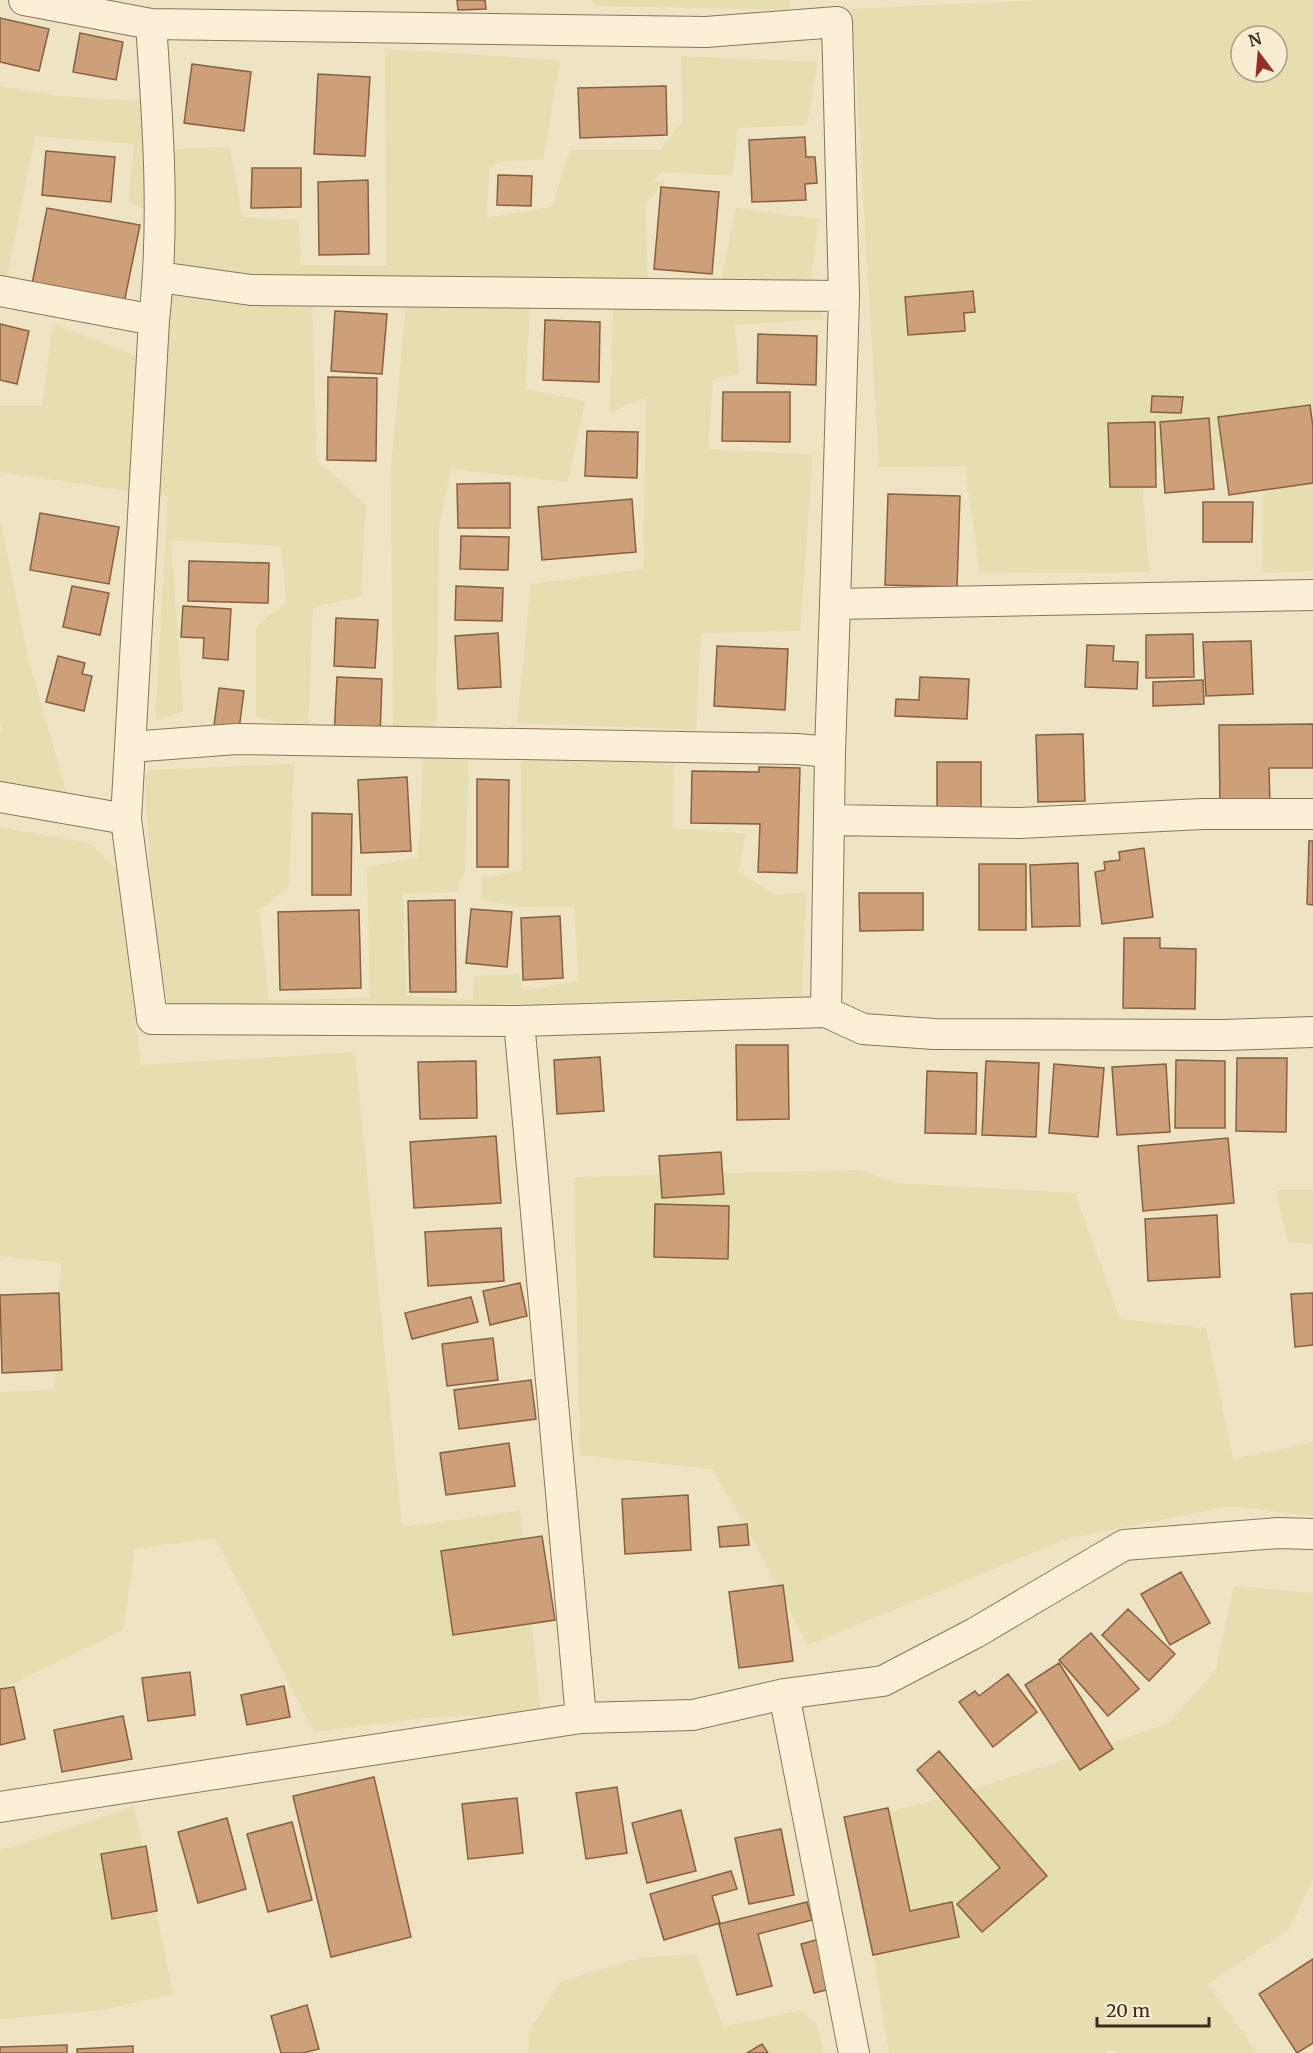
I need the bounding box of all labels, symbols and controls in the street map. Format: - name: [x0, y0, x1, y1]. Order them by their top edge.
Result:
- north arrow: [1229, 24, 1289, 84]
- text: N: [1246, 28, 1264, 51]
- scale bar: [1097, 1990, 1210, 2028]
- text: 20 m: [1106, 1999, 1150, 2022]

